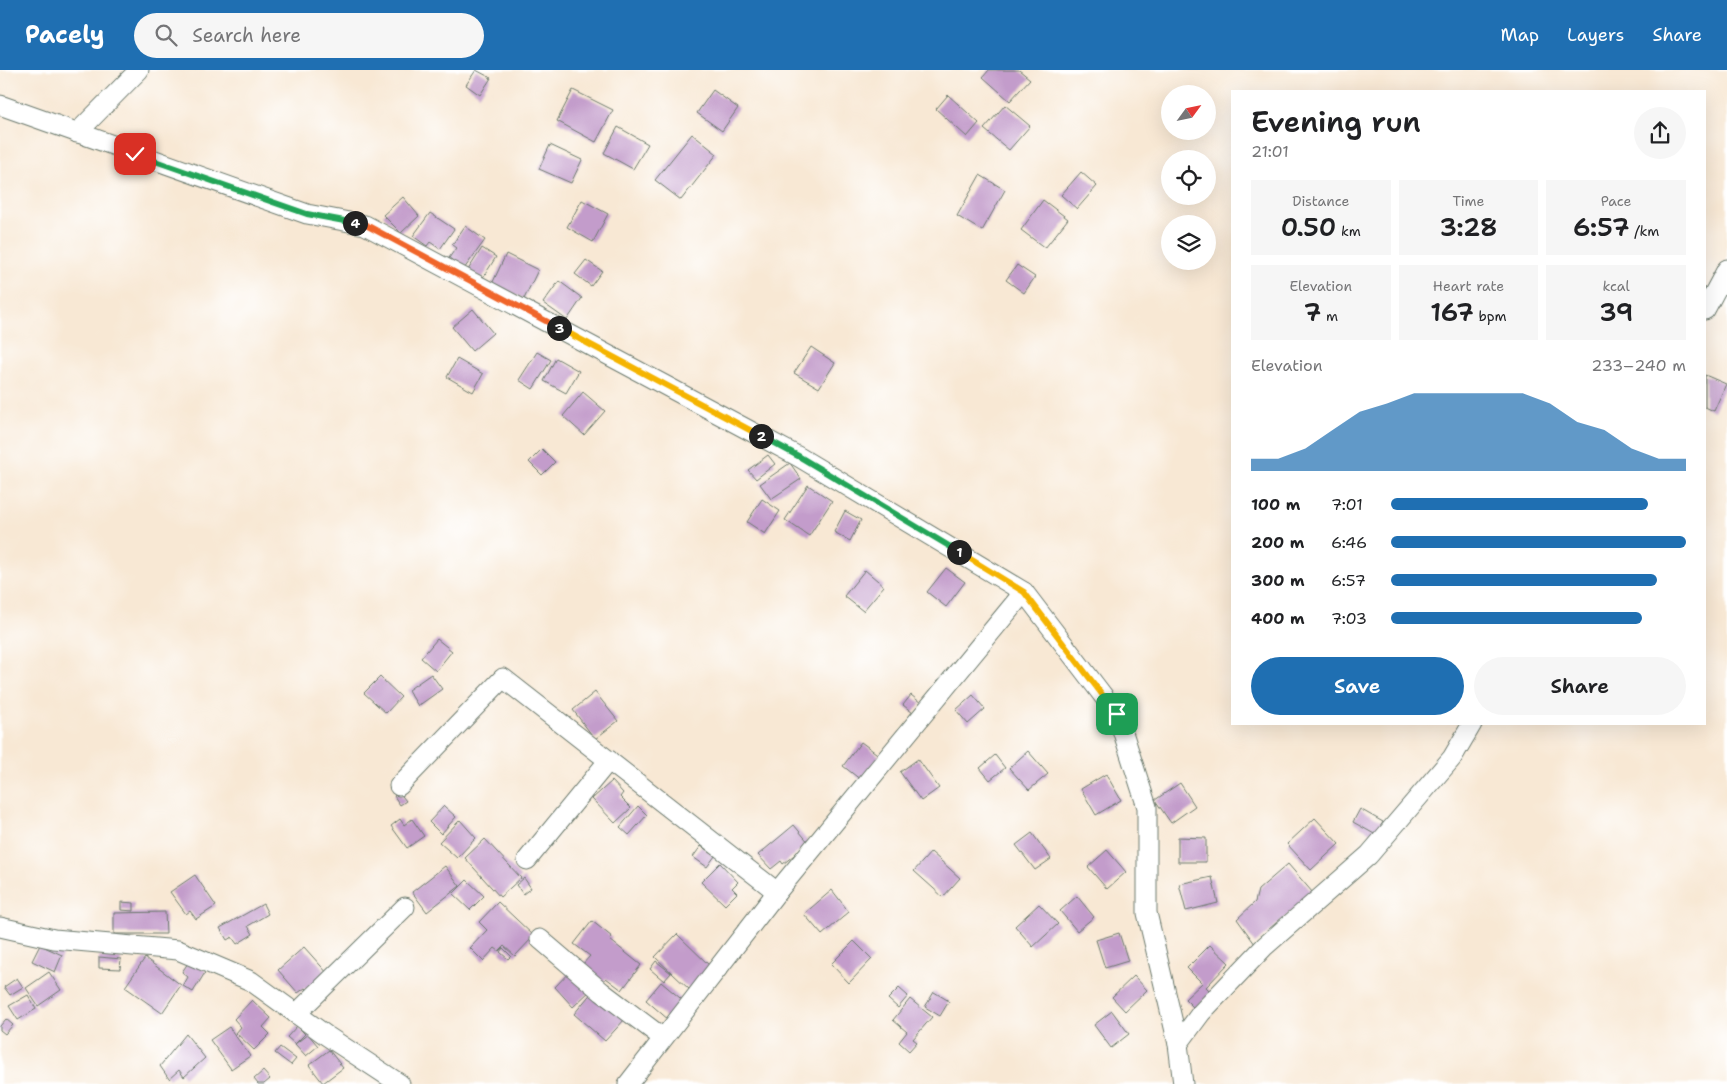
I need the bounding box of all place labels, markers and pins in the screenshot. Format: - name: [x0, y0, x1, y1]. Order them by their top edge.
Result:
- pin: [114, 133, 156, 175]
- pin: 4: [342, 210, 368, 236]
- pin: 3: [546, 316, 572, 340]
- pin: 2: [748, 424, 774, 448]
- pin: 1: [946, 540, 972, 564]
- pin: [1096, 693, 1138, 735]

